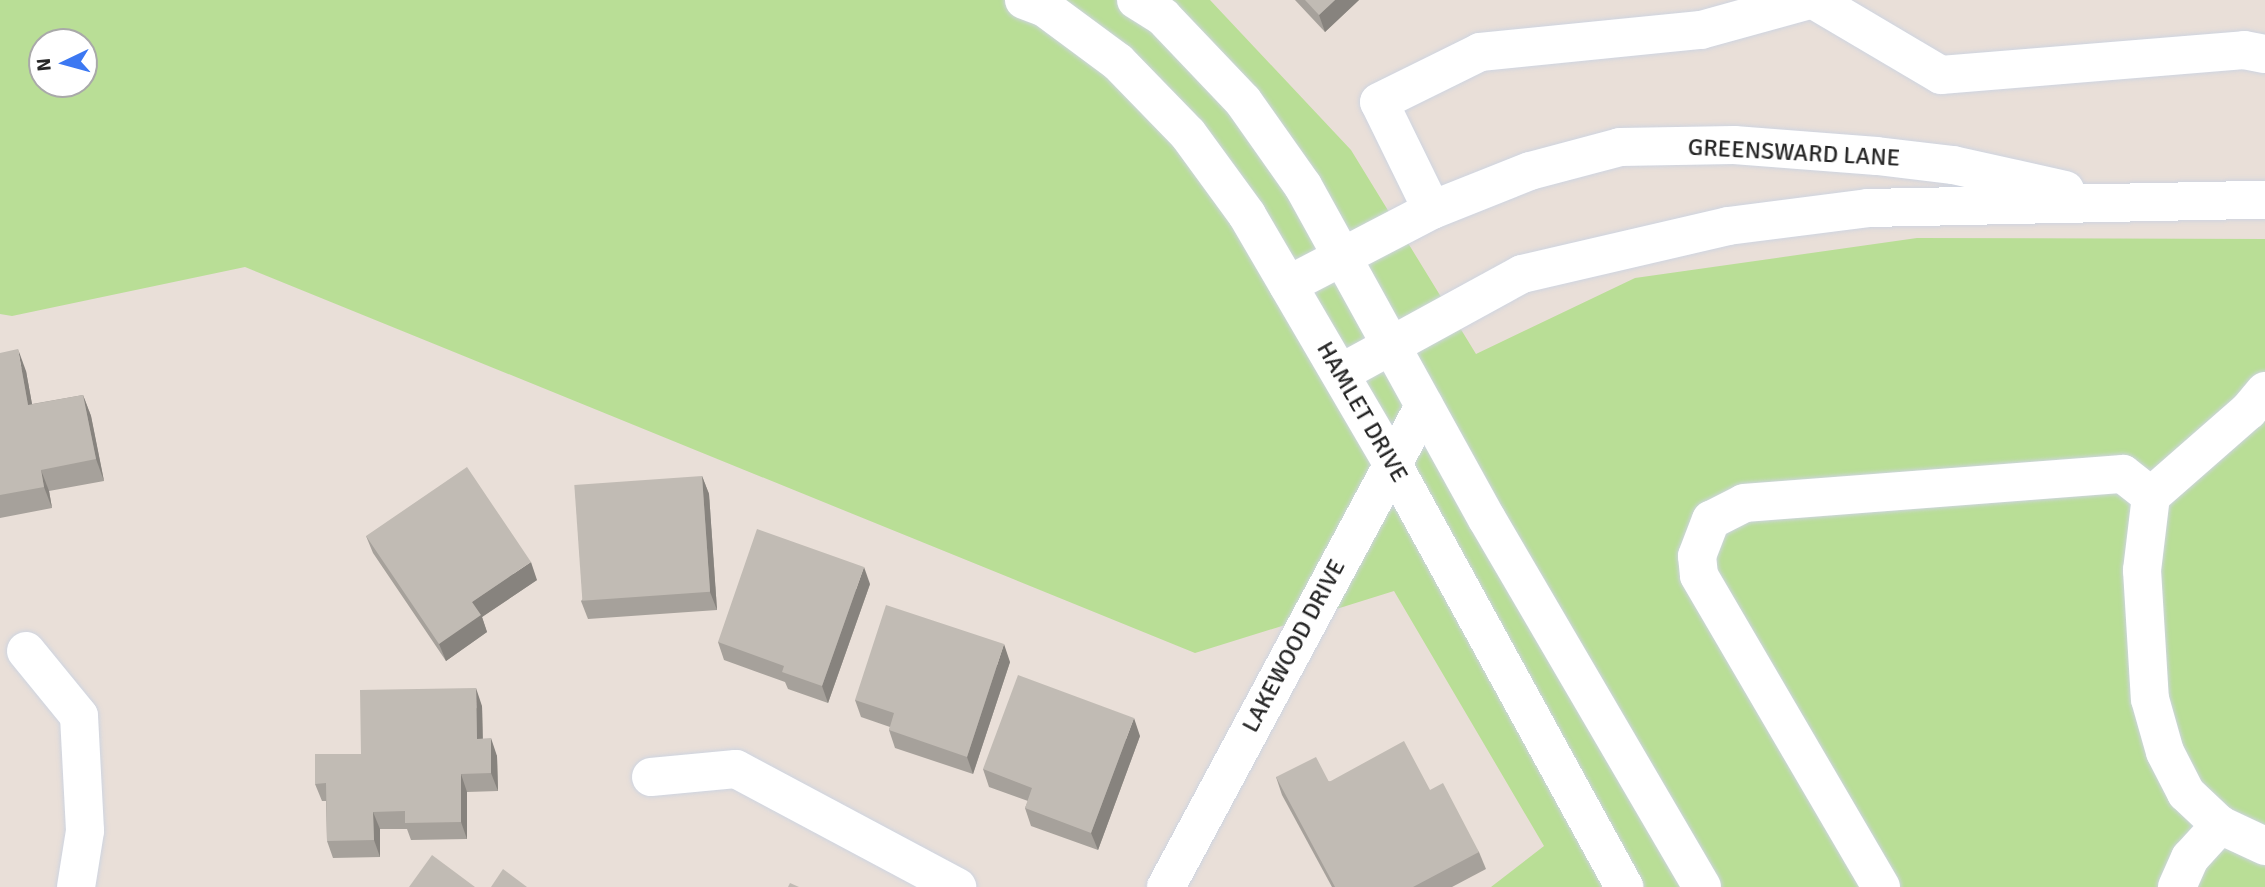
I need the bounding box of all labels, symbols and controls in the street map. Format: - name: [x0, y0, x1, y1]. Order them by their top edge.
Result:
- north arrow: [28, 28, 98, 98]
- text: N: [32, 57, 57, 72]
- street label: GREENSWARD LANE: [1687, 133, 1901, 173]
- street label: HAMLET DRIVE: [1310, 337, 1414, 487]
- street label: LAKEWOOD DRIVE: [1236, 555, 1352, 737]

